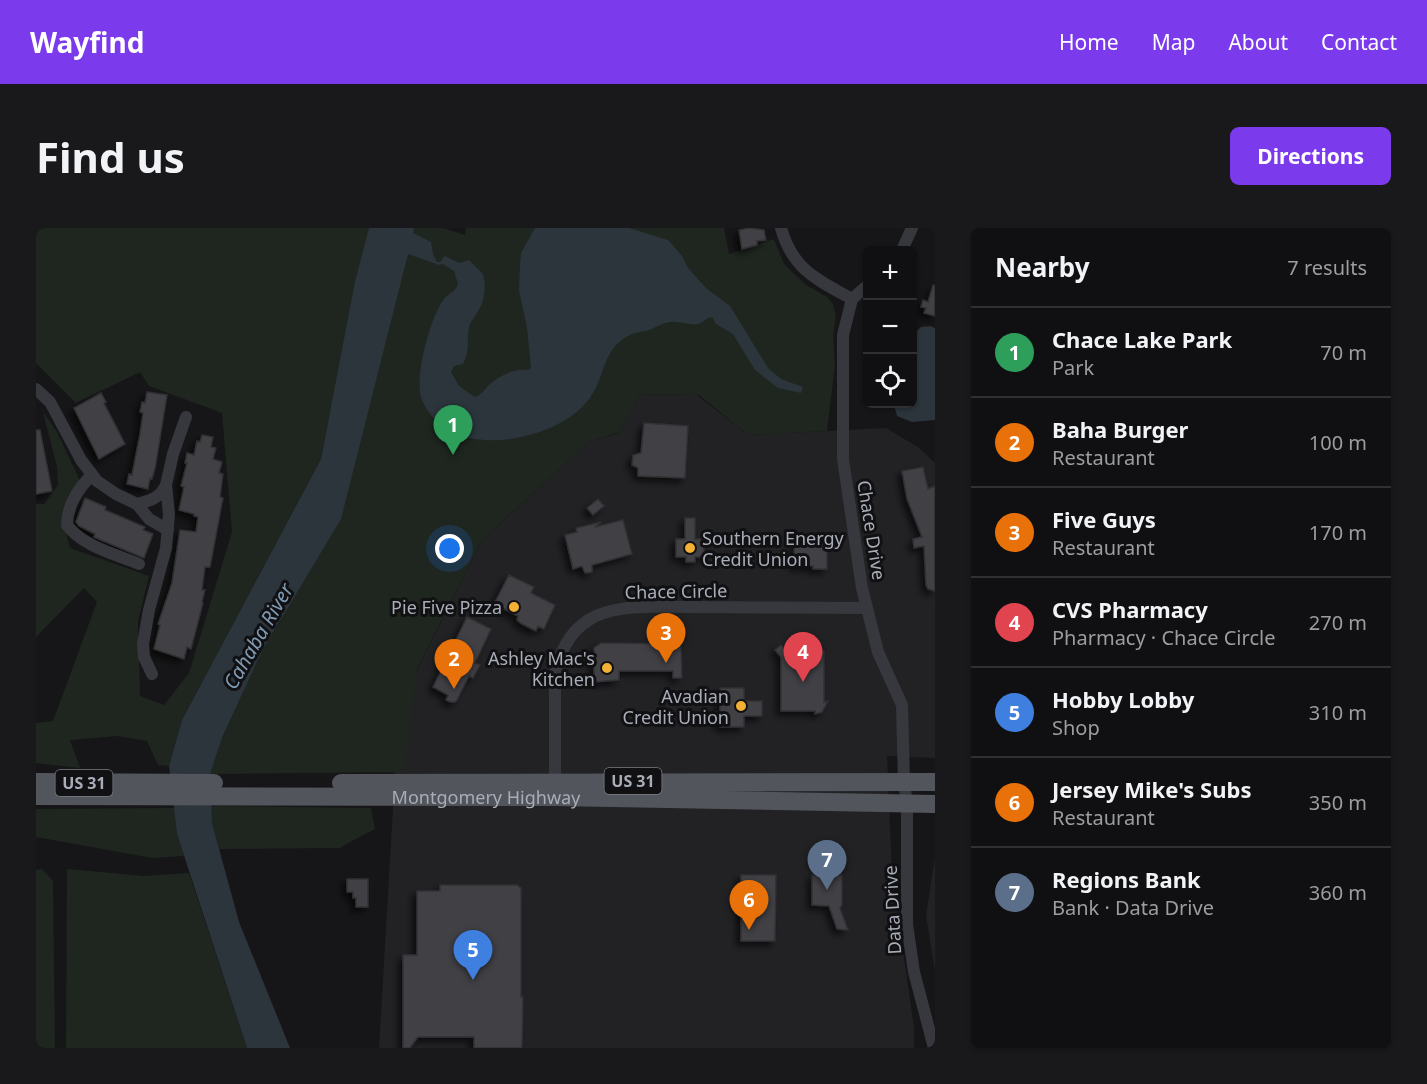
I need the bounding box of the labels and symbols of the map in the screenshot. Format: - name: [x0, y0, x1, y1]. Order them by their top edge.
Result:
- pin: 1: [434, 406, 472, 455]
- street label: Chace Drive: [852, 478, 892, 582]
- place label: Southern Energy Credit Union: [702, 526, 845, 571]
- your location: [435, 534, 464, 563]
- marker: Southern Energy Credit Union: [683, 541, 697, 555]
- water label: Cahaba River: [217, 577, 300, 694]
- street label: Chace Circle: [624, 578, 728, 604]
- place label: Pie Five Pizza: [391, 595, 502, 619]
- marker: Pie Five Pizza: [507, 600, 521, 614]
- pin: 3: [646, 614, 686, 663]
- pin: 4: [784, 632, 822, 682]
- pin: 2: [434, 640, 474, 689]
- place label: Ashley Mac's Kitchen: [488, 646, 595, 691]
- marker: Ashley Mac's Kitchen: [600, 661, 614, 675]
- place label: Avadian Credit Union: [623, 684, 729, 729]
- marker: Avadian Credit Union: [734, 699, 748, 713]
- road number: US 31: [604, 768, 662, 794]
- road number: US 31: [56, 770, 112, 796]
- street label: Montgomery Highway: [392, 785, 581, 809]
- pin: 7: [808, 840, 846, 890]
- street label: Data Drive: [878, 865, 906, 955]
- pin: 6: [730, 880, 768, 930]
- pin: 5: [454, 930, 492, 980]

